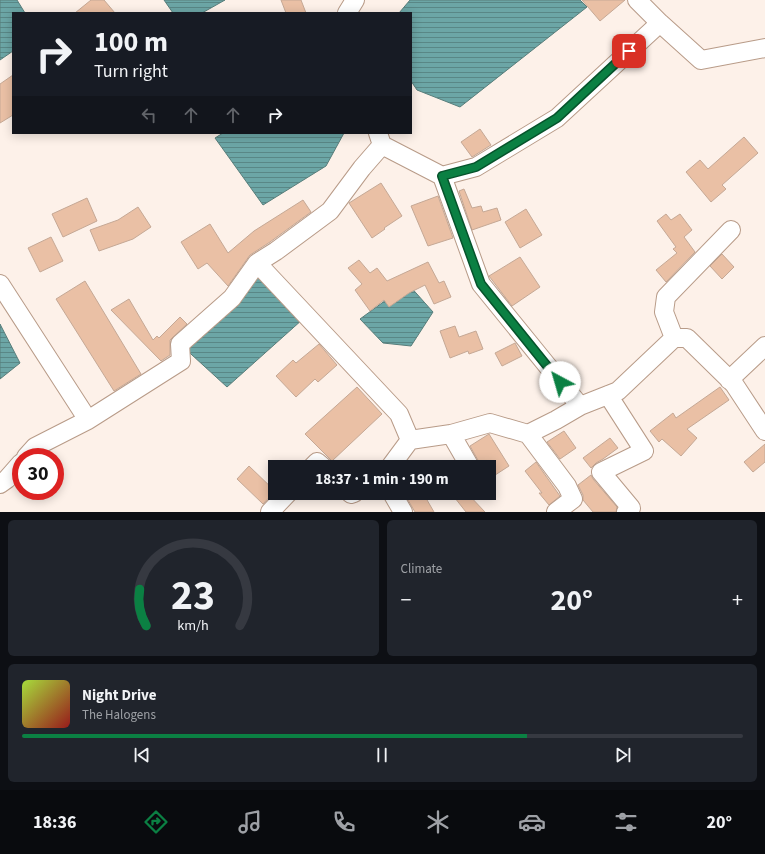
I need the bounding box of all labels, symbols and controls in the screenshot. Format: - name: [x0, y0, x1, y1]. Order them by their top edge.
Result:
- text: 100 m: [94, 22, 168, 62]
- icon: right: [28, 28, 80, 80]
- pin: [612, 34, 646, 68]
- icon: arrive: [618, 40, 640, 62]
- text: Turn right: [94, 59, 168, 84]
- icon: left: [138, 104, 160, 126]
- icon: ahead: [180, 104, 202, 126]
- icon: ahead: [222, 104, 244, 126]
- icon: right: [264, 104, 286, 126]
- position arrow: [539, 361, 581, 403]
- speed limit sign: 30: [12, 448, 64, 500]
- text: 18:37 · 1 min · 190 m: [315, 469, 449, 490]
- text: Climate: [401, 560, 442, 578]
- text: 23: [171, 566, 215, 626]
- text: 20°: [550, 579, 593, 622]
- text: −: [401, 584, 411, 616]
- text: +: [732, 584, 743, 616]
- text: km/h: [177, 615, 209, 636]
- text: Night Drive: [82, 685, 157, 706]
- text: The Halogens: [82, 706, 156, 724]
- icon: previous: [131, 744, 153, 766]
- icon: pause: [371, 744, 393, 766]
- icon: next: [612, 744, 634, 766]
- icon: directions: [142, 808, 170, 836]
- icon: music: [236, 808, 264, 836]
- icon: phone: [330, 808, 358, 836]
- icon: climate: [424, 808, 452, 836]
- icon: car: [518, 808, 546, 836]
- icon: filters: [612, 808, 640, 836]
- text: 18:36: [33, 810, 76, 835]
- text: 20°: [706, 810, 732, 835]

